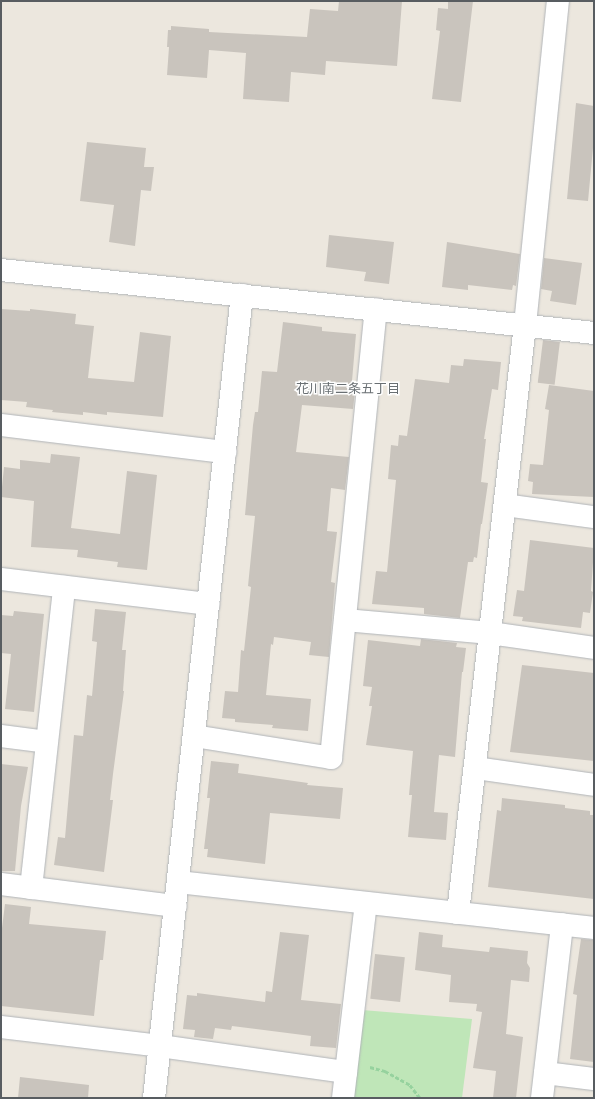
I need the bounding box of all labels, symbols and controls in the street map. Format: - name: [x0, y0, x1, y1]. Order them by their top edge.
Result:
- district label: 花川南二条五丁目: [296, 381, 400, 397]

